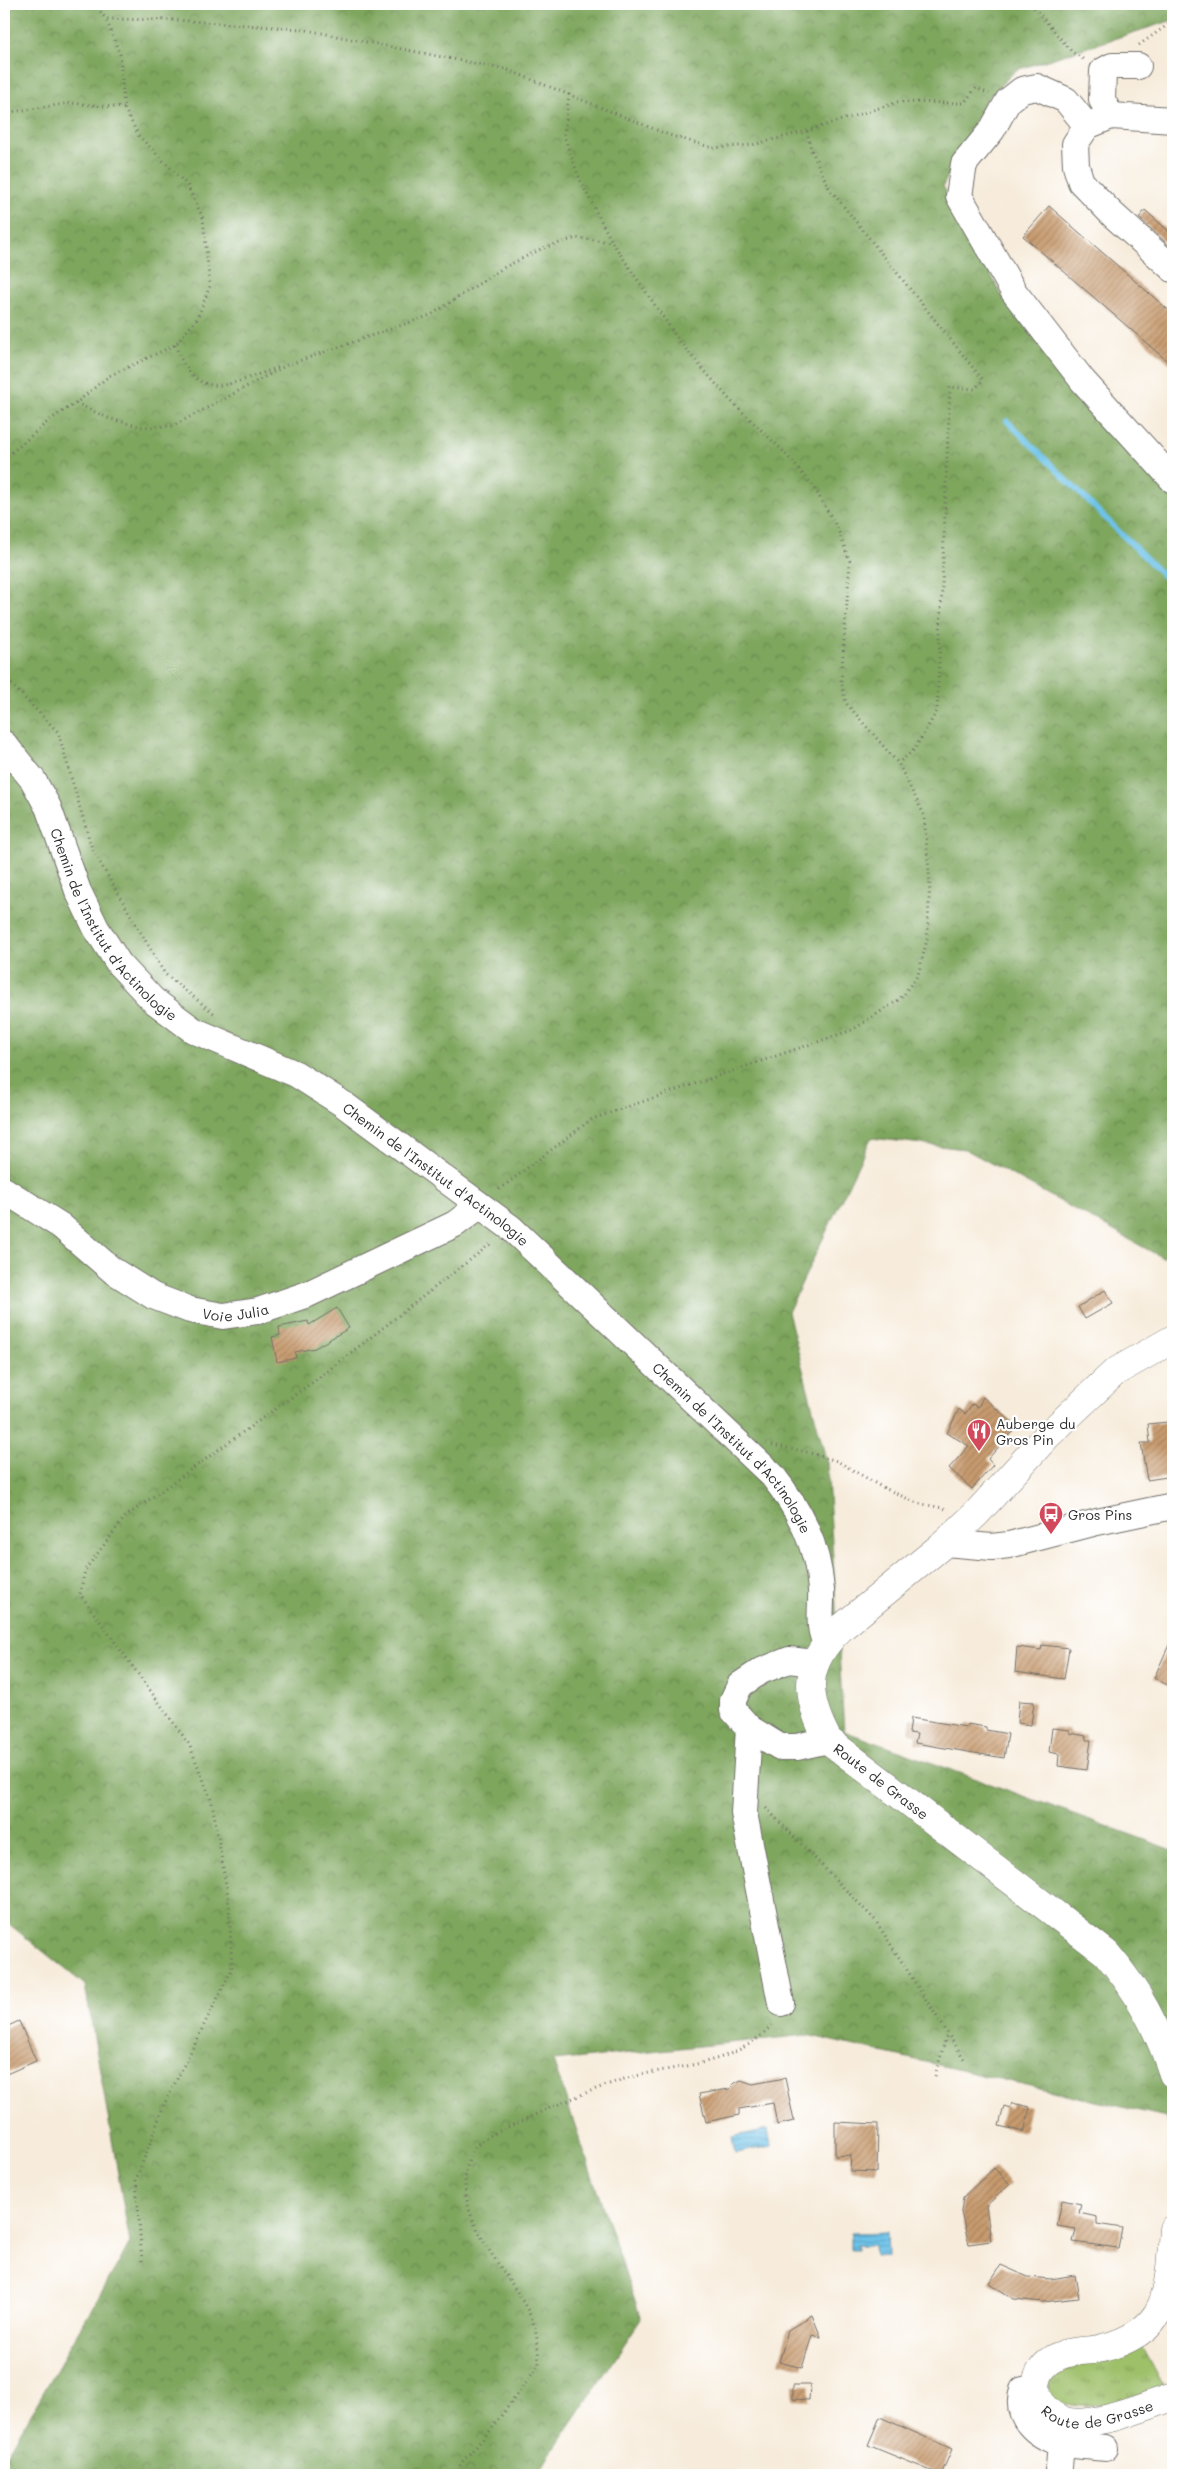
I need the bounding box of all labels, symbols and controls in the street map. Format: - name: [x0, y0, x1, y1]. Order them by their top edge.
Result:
- street label: Chemin de l'Institut d'Actinologie: [47, 825, 181, 1025]
- street label: Chemin de l'Institut d'Actinologie: [339, 1098, 533, 1250]
- street label: Voie Julia: [201, 1299, 271, 1326]
- street label: Chemin de l'Institut d'Actinologie: [649, 1358, 816, 1536]
- place label: Auberge du Gros Pin: [996, 1414, 1076, 1449]
- restaurant icon: Auberge du Gros Pin: [966, 1418, 992, 1452]
- bus stop icon: Gros Pins: [1038, 1501, 1064, 1535]
- place label: Gros Pins: [1068, 1505, 1132, 1524]
- street label: Route de Grasse: [830, 1738, 933, 1823]
- street label: Route de Grasse: [1043, 2394, 1157, 2410]
- text: Route de Grasse: [1038, 2395, 1156, 2432]

